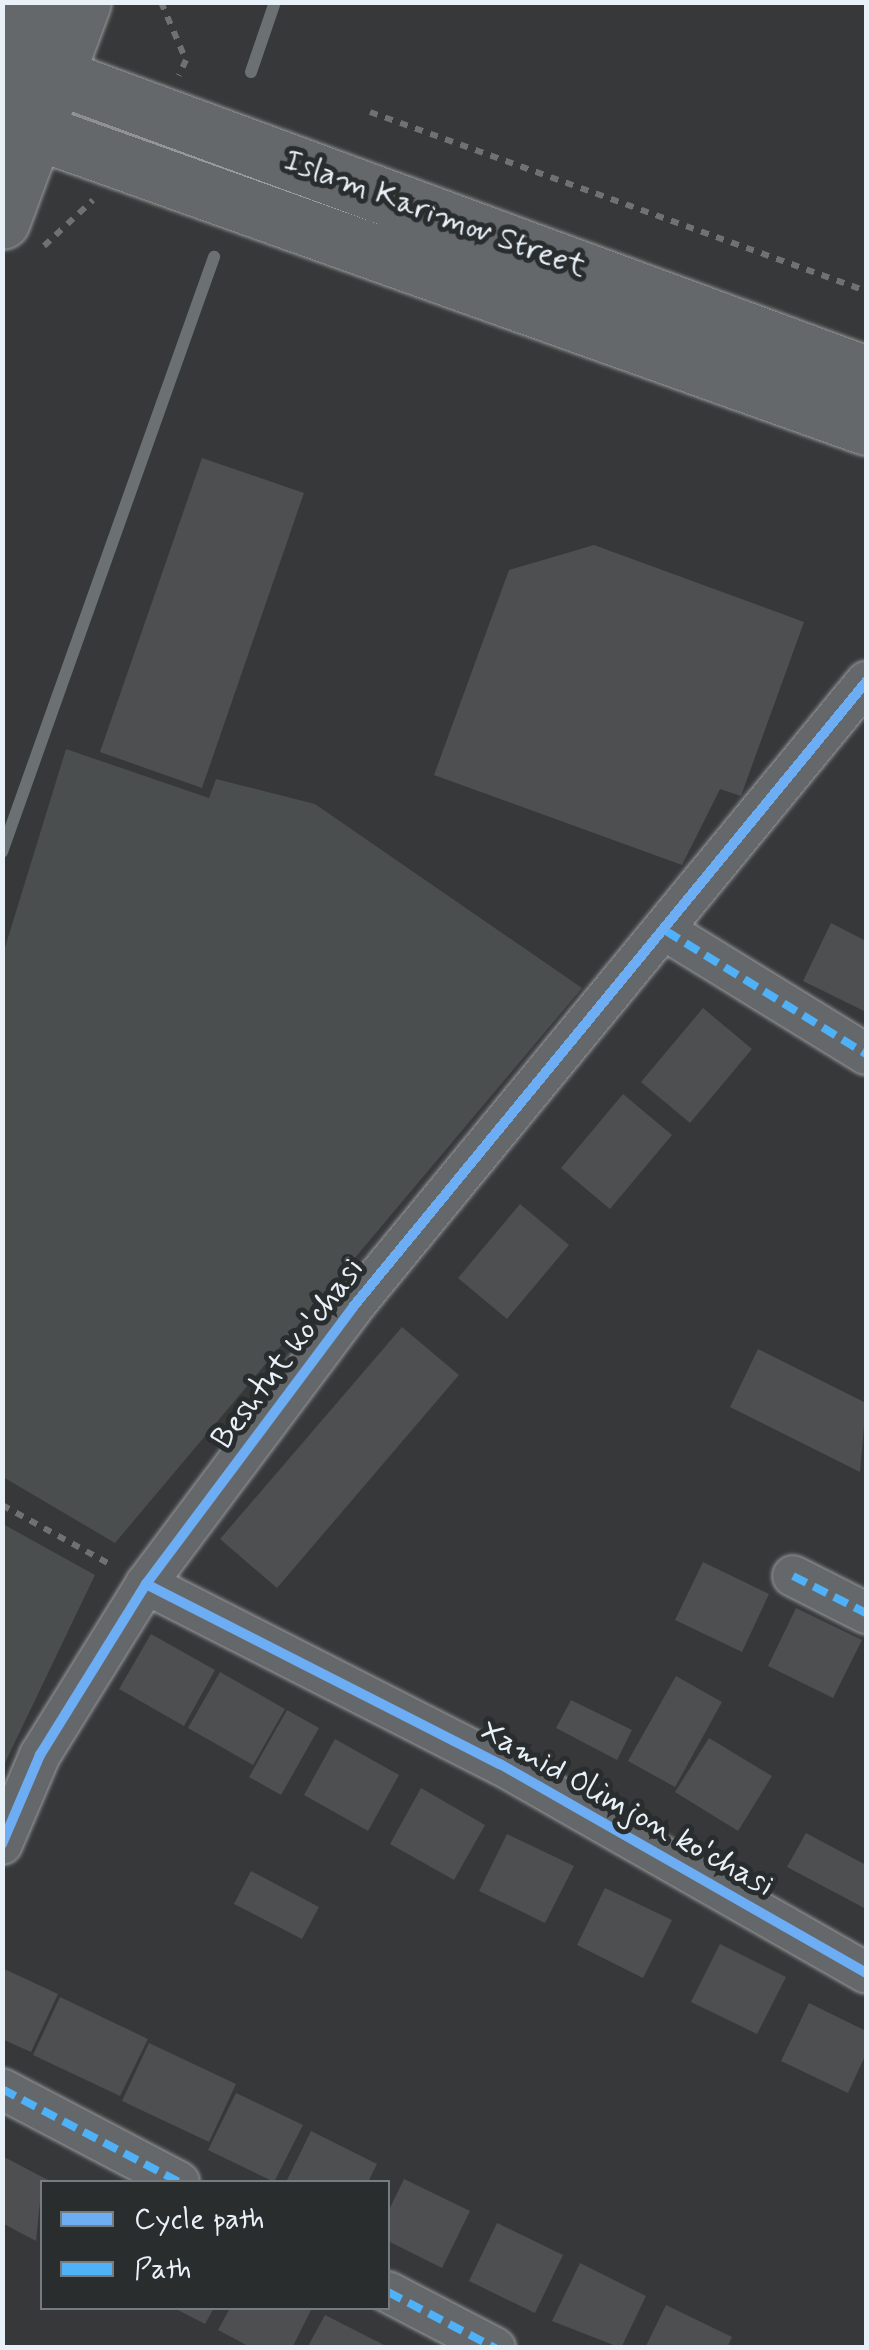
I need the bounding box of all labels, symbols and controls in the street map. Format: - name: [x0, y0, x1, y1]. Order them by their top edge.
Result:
- street label: Islam Karimov Street: [280, 142, 590, 286]
- street label: Beshtut ko'chasi: [204, 1252, 372, 1456]
- street label: Xamid Olimjon ko'chasi: [473, 1712, 781, 1906]
- legend: [40, 2180, 390, 2310]
- text: Cycle path: [134, 2200, 265, 2239]
- text: Path: [134, 2250, 192, 2289]

